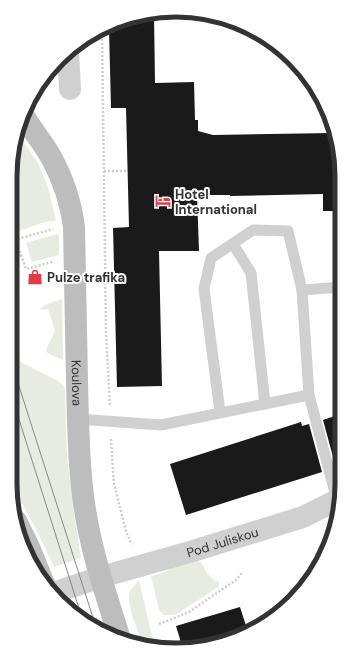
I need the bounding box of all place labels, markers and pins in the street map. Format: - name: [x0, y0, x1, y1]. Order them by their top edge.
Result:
- place label: Hotel International: [175, 186, 257, 218]
- hotel icon: Hotel International: [154, 192, 172, 210]
- shop icon: Pulze trafika: [26, 268, 44, 286]
- place label: Pulze trafika: [47, 269, 125, 286]

